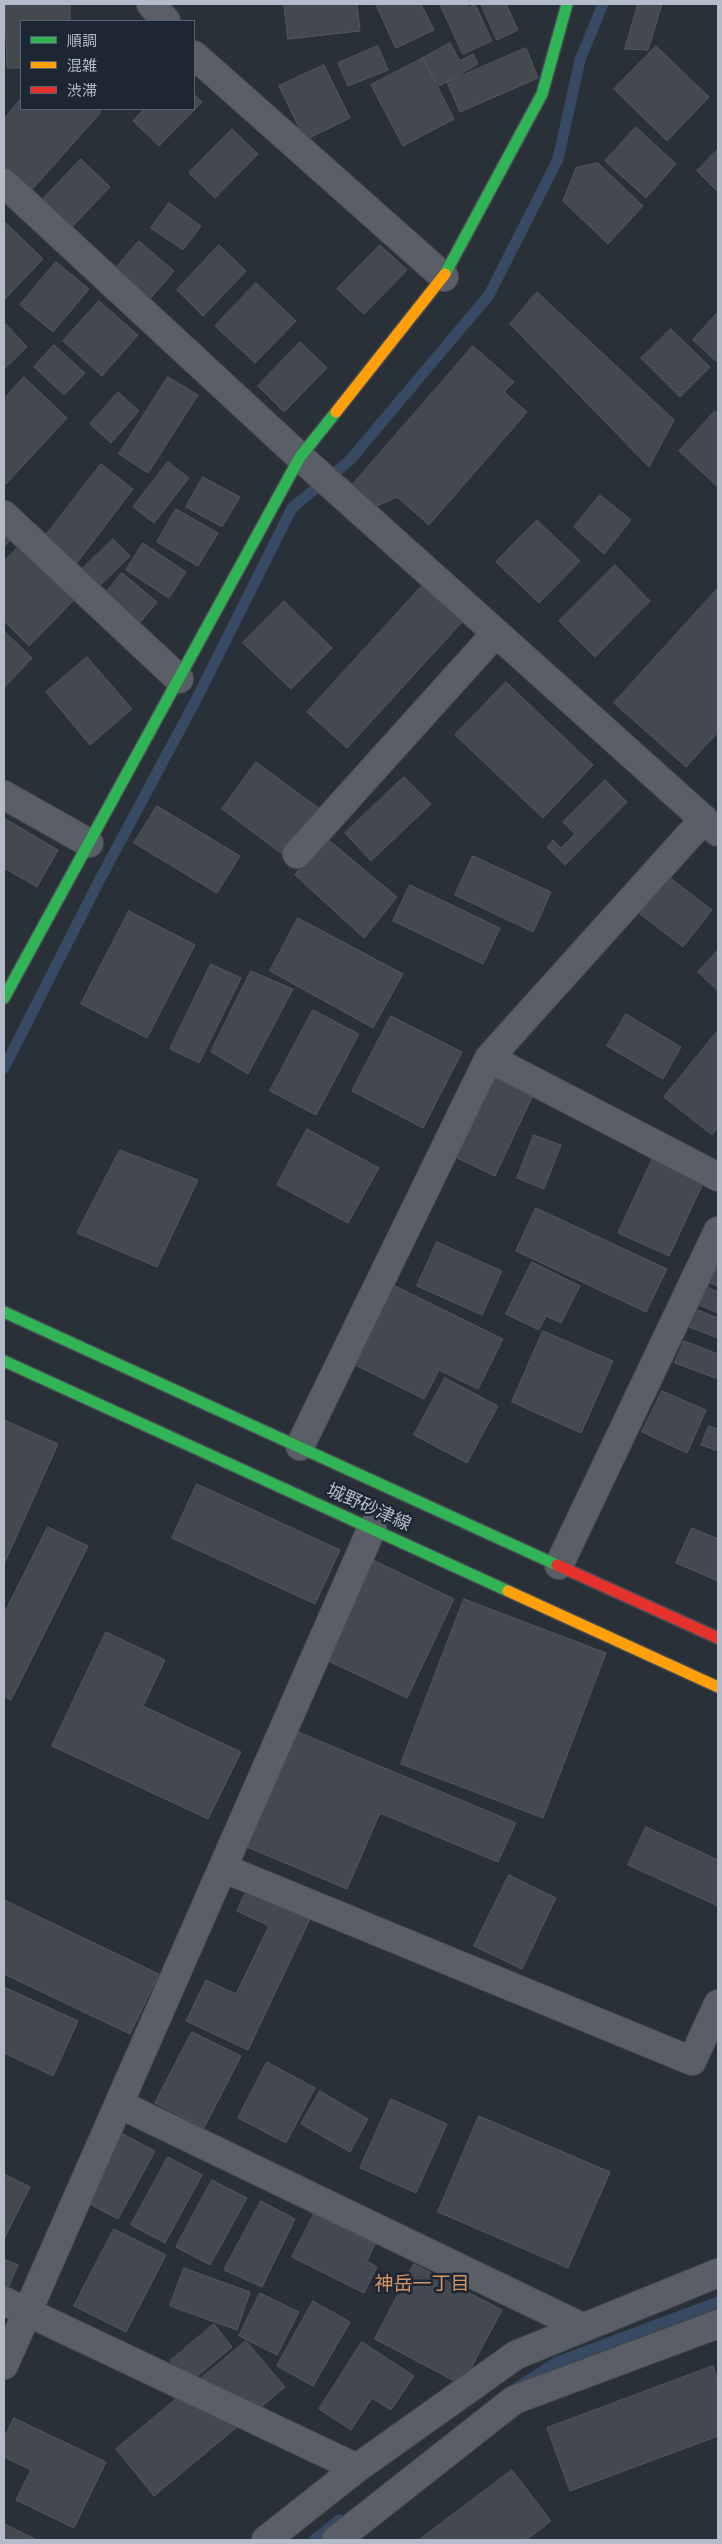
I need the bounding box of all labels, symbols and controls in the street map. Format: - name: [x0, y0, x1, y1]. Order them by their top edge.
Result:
- legend: [20, 20, 195, 110]
- text: 順調: [67, 31, 97, 49]
- text: 混雑: [67, 56, 97, 74]
- text: 渋滞: [67, 81, 97, 99]
- street label: 城野砂津線: [323, 1479, 415, 1535]
- district label: 神岳一丁目: [375, 2273, 469, 2295]

